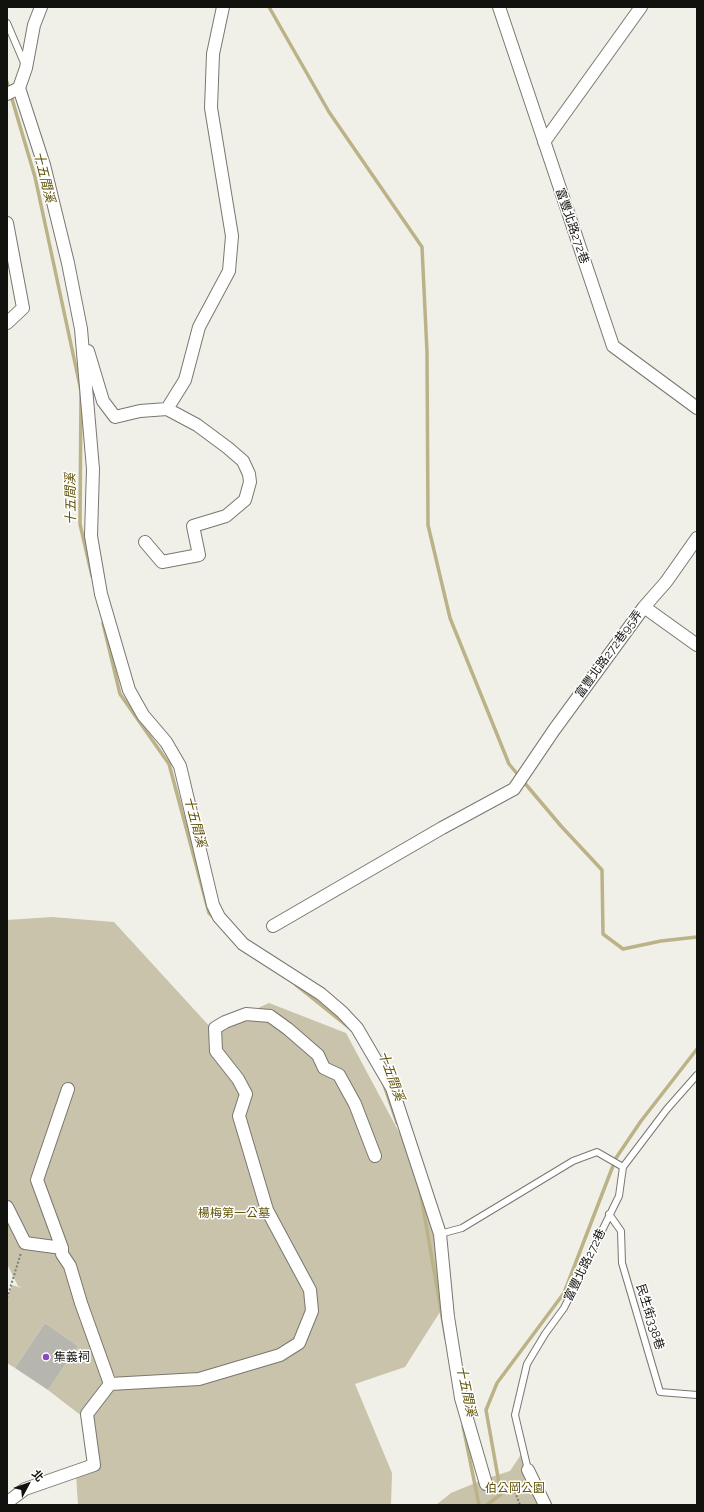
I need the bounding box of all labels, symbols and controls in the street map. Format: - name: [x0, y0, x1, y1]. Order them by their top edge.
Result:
- water label: 十五間溪: [30, 150, 58, 204]
- street label: 富豐北路272巷: [552, 186, 592, 266]
- water label: 十五間溪: [63, 473, 79, 525]
- street label: 富豐北路272巷95弄: [572, 607, 646, 701]
- water label: 十五間溪: [181, 795, 209, 849]
- water label: 十五間溪: [375, 1049, 407, 1103]
- park label: 楊梅第一公墓: [198, 1206, 270, 1220]
- street label: 富豐北路272巷: [561, 1226, 609, 1304]
- street label: 民生街338巷: [633, 1282, 667, 1352]
- place label: 集義祠: [54, 1350, 90, 1364]
- marker: 集義祠: [41, 1352, 51, 1362]
- water label: 十五間溪: [453, 1364, 479, 1418]
- north arrow: [8, 1464, 48, 1504]
- text: 北: [29, 1467, 46, 1484]
- park label: 伯公岡公園: [485, 1481, 545, 1495]

